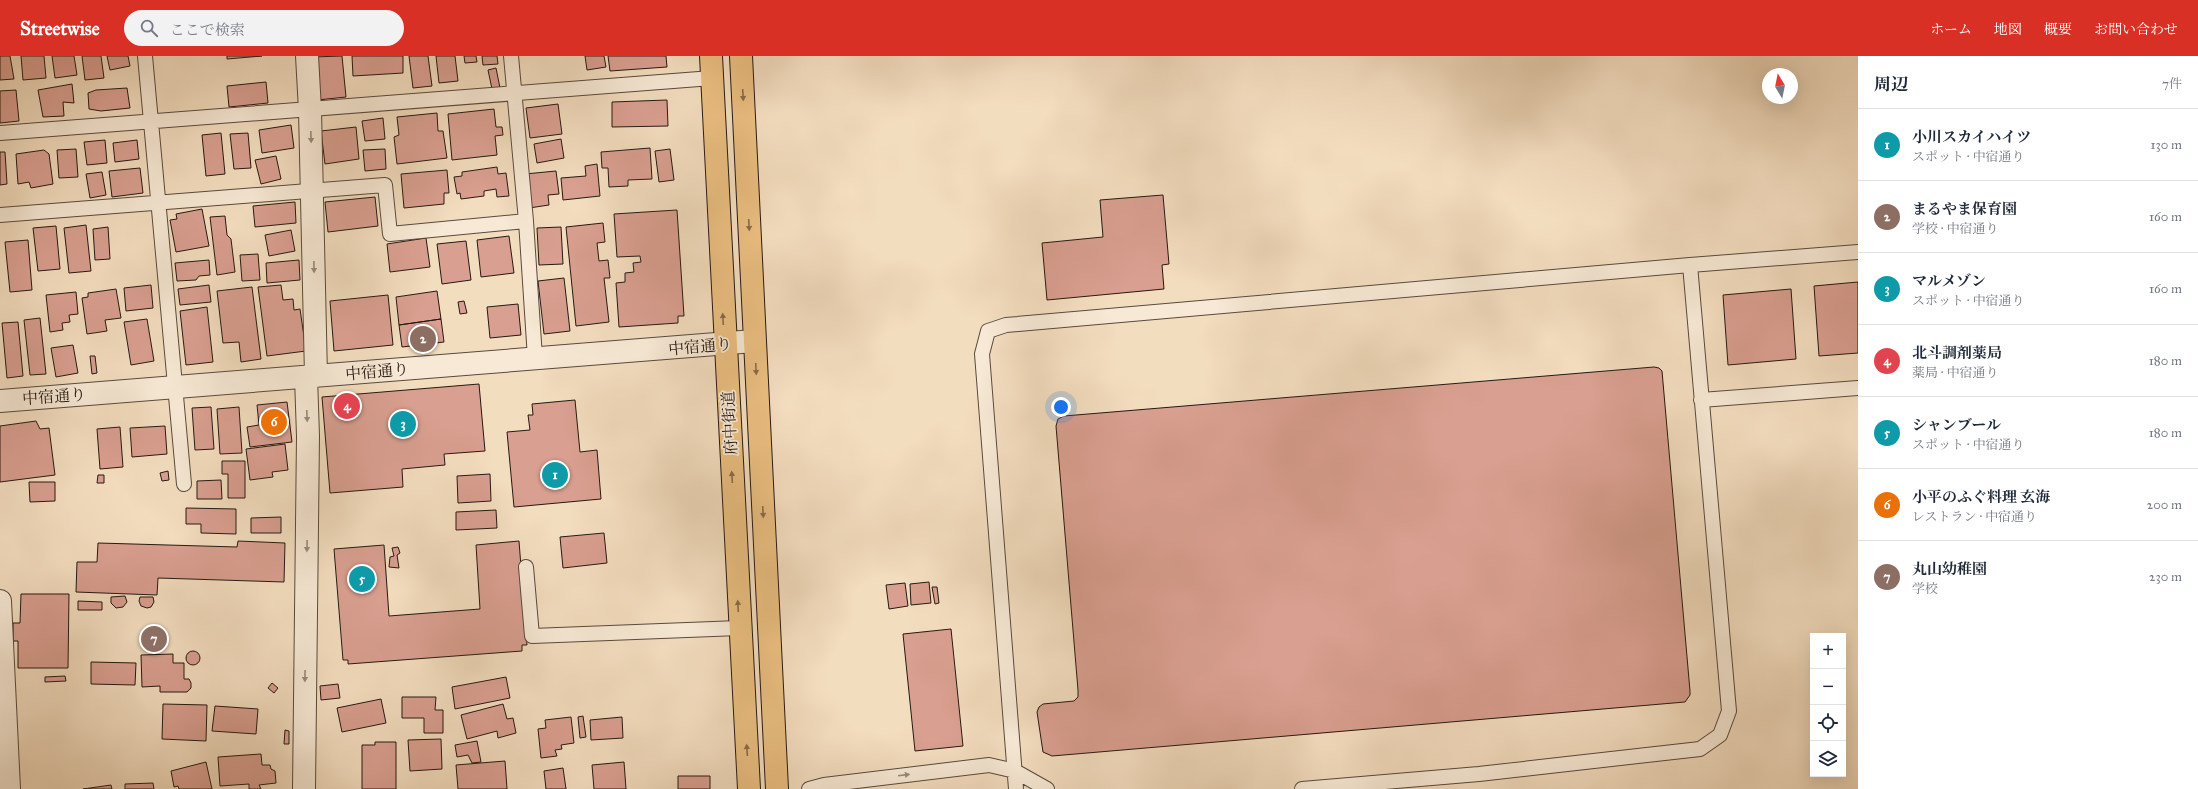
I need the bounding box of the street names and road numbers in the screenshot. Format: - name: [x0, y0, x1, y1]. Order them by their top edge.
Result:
- street label: 中宿通り: [667, 334, 733, 359]
- street label: 中宿通り: [344, 359, 410, 384]
- street label: 中宿通り: [21, 385, 87, 408]
- street label: 府中街道: [718, 391, 741, 455]

